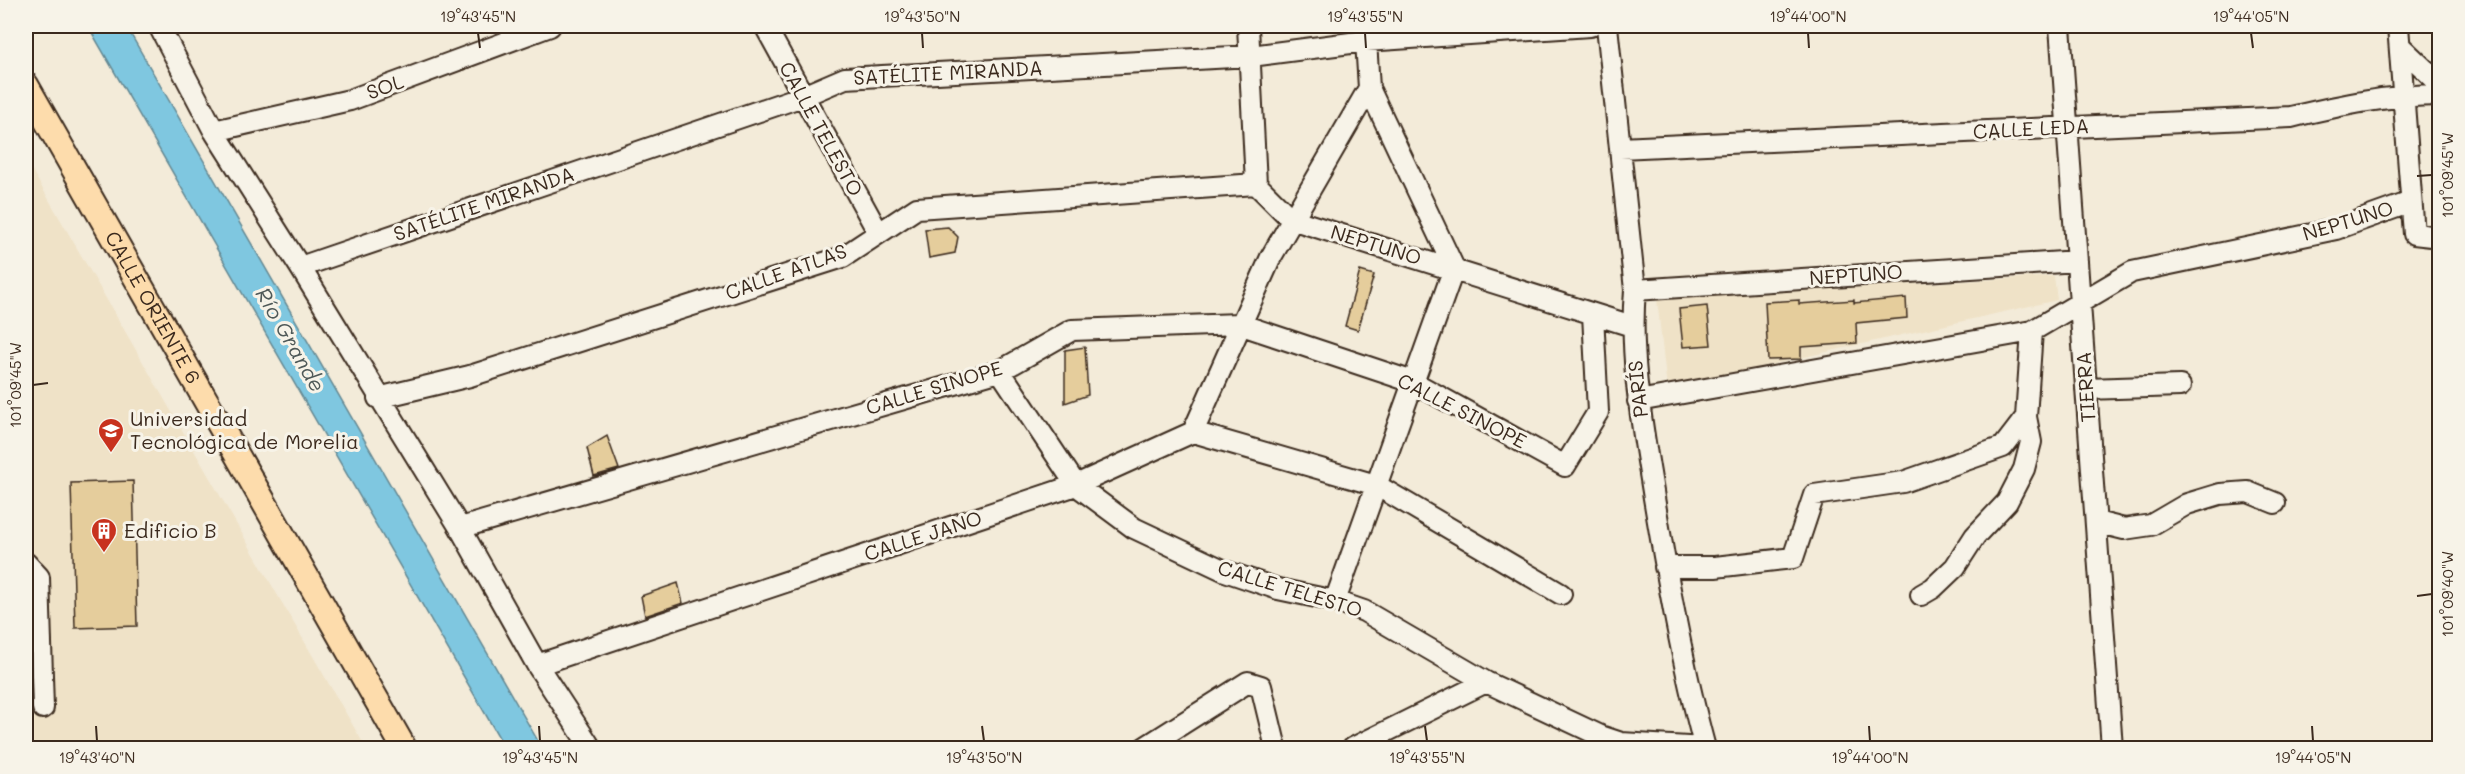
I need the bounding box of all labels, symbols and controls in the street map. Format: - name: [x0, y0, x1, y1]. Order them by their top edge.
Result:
- text: 19°43'45"N: [440, 6, 516, 26]
- text: 19°43'50"N: [884, 6, 960, 26]
- text: 19°43'55"N: [1327, 6, 1403, 26]
- text: 19°44'00"N: [1769, 6, 1847, 26]
- text: 19°44'05"N: [2213, 6, 2289, 26]
- street label: SATÉLITE MIRANDA: [853, 54, 1043, 90]
- street label: CALLE TELESTO: [774, 57, 870, 200]
- street label: SOL: [363, 67, 407, 105]
- street label: CALLE LEDA: [1972, 112, 2090, 144]
- text: 101°09'45"W: [2437, 132, 2457, 218]
- street label: SATÉLITE MIRANDA: [390, 160, 578, 246]
- street label: NEPTUNO: [2299, 194, 2396, 246]
- street label: NEPTUNO: [1328, 218, 1425, 270]
- street label: CALLE ORIENTE 6: [100, 226, 208, 388]
- street label: CALLE ATLAS: [721, 237, 850, 305]
- street label: NEPTUNO: [1808, 258, 1903, 290]
- water label: Río Grande: [251, 282, 332, 396]
- text: 101°09'45"W: [5, 342, 25, 428]
- street label: TIERRA: [2070, 351, 2100, 423]
- street label: CALLE SINOPE: [862, 354, 1005, 420]
- street label: PARÍS: [1621, 359, 1653, 419]
- street label: CALLE SINOPE: [1394, 366, 1531, 454]
- place label: Universidad Tecnológica de Morelia: [130, 405, 359, 454]
- school or university icon: Universidad Tecnológica de Morelia: [96, 416, 126, 454]
- street label: CALLE JANO: [860, 504, 985, 566]
- building icon: Edificio B: [89, 516, 119, 554]
- place label: Edificio B: [124, 517, 217, 543]
- text: 101°09'40"W: [2437, 551, 2457, 637]
- street label: CALLE TELESTO: [1215, 554, 1366, 622]
- text: 19°43'40"N: [59, 747, 135, 767]
- text: 19°43'45"N: [502, 747, 578, 767]
- text: 19°43'50"N: [946, 747, 1022, 767]
- text: 19°43'55"N: [1389, 747, 1465, 767]
- text: 19°44'00"N: [1831, 747, 1909, 767]
- text: 19°44'05"N: [2275, 747, 2351, 767]

